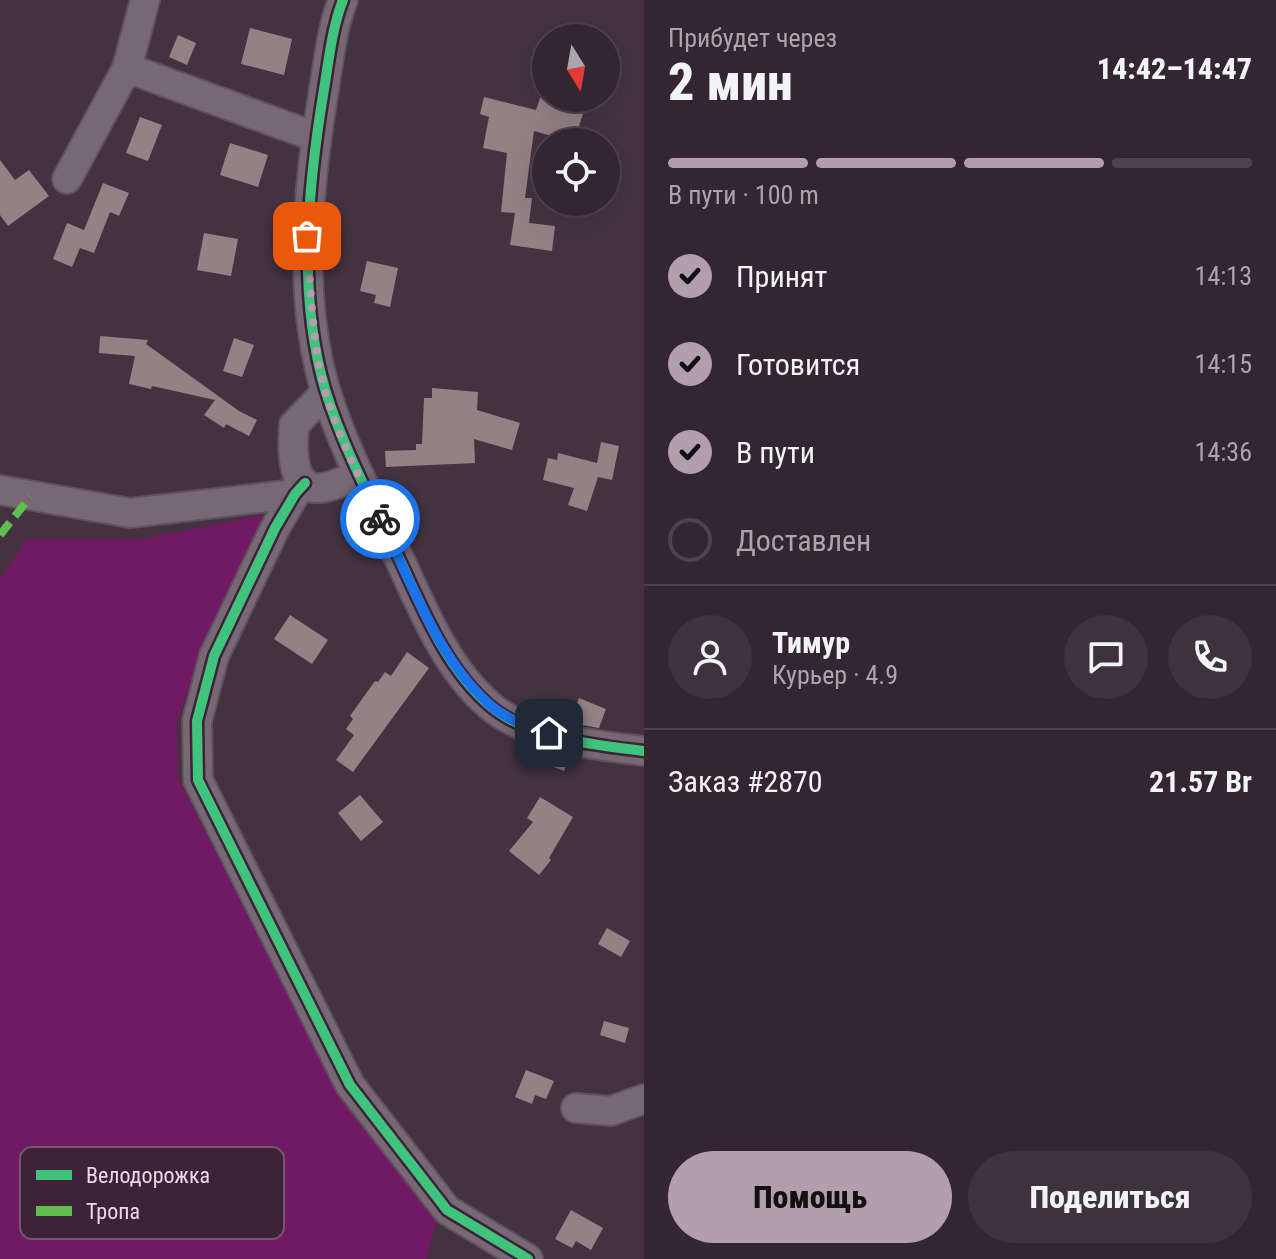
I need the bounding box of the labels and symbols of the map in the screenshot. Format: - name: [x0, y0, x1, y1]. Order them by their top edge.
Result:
- north arrow: [532, 24, 620, 112]
- pin: [273, 202, 341, 270]
- courier: [340, 479, 420, 559]
- pin: [515, 699, 583, 767]
- legend: [20, 1147, 284, 1239]
- text: Велодорожка: [86, 1163, 210, 1188]
- text: Тропа: [86, 1199, 140, 1224]

